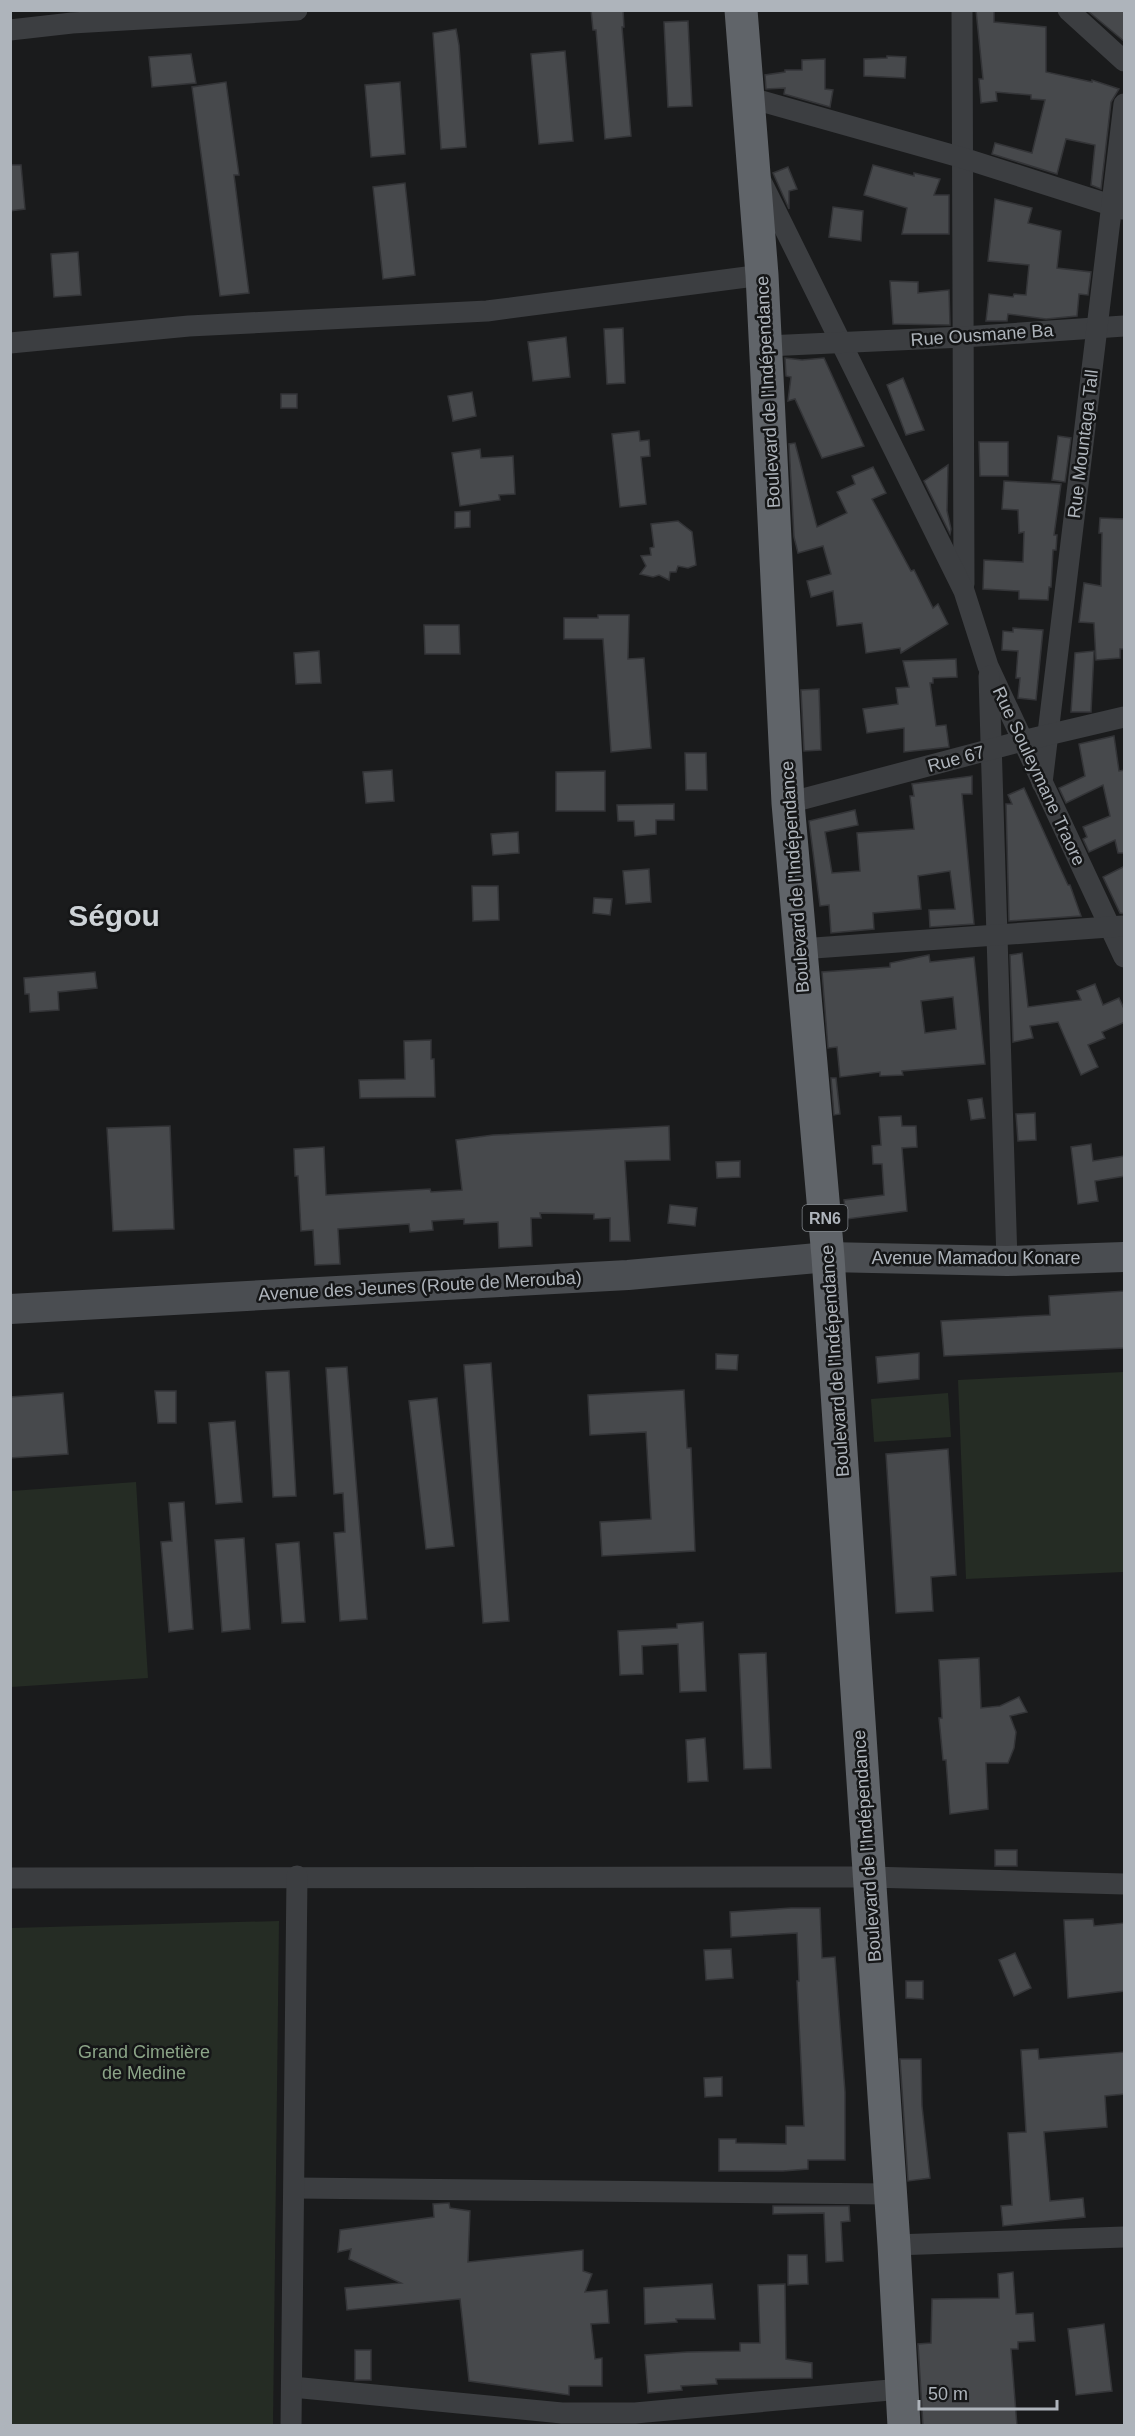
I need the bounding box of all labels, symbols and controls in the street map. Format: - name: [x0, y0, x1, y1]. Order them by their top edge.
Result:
- street label: Boulevard de l'Indépendance: [752, 275, 784, 509]
- street label: Rue Ousmane Ba: [910, 320, 1055, 350]
- street label: Rue Mountaga Tall: [1064, 368, 1102, 520]
- street label: Rue Souleymane Traore: [989, 683, 1089, 869]
- street label: Rue 67: [925, 742, 987, 776]
- street label: Boulevard de l'Indépendance: [777, 760, 813, 994]
- district label: Ségou: [68, 899, 160, 932]
- road number: RN6: [802, 1205, 848, 1231]
- street label: Boulevard de l'Indépendance: [817, 1244, 853, 1478]
- street label: Avenue Mamadou Konare: [872, 1248, 1080, 1268]
- street label: Avenue des Jeunes (Route de Merouba): [258, 1268, 582, 1304]
- street label: Boulevard de l'Indépendance: [849, 1729, 885, 1963]
- park label: Grand Cimetière de Medine: [78, 2042, 210, 2083]
- scale bar: [919, 2373, 1057, 2411]
- text: 50 m: [928, 2384, 968, 2404]

